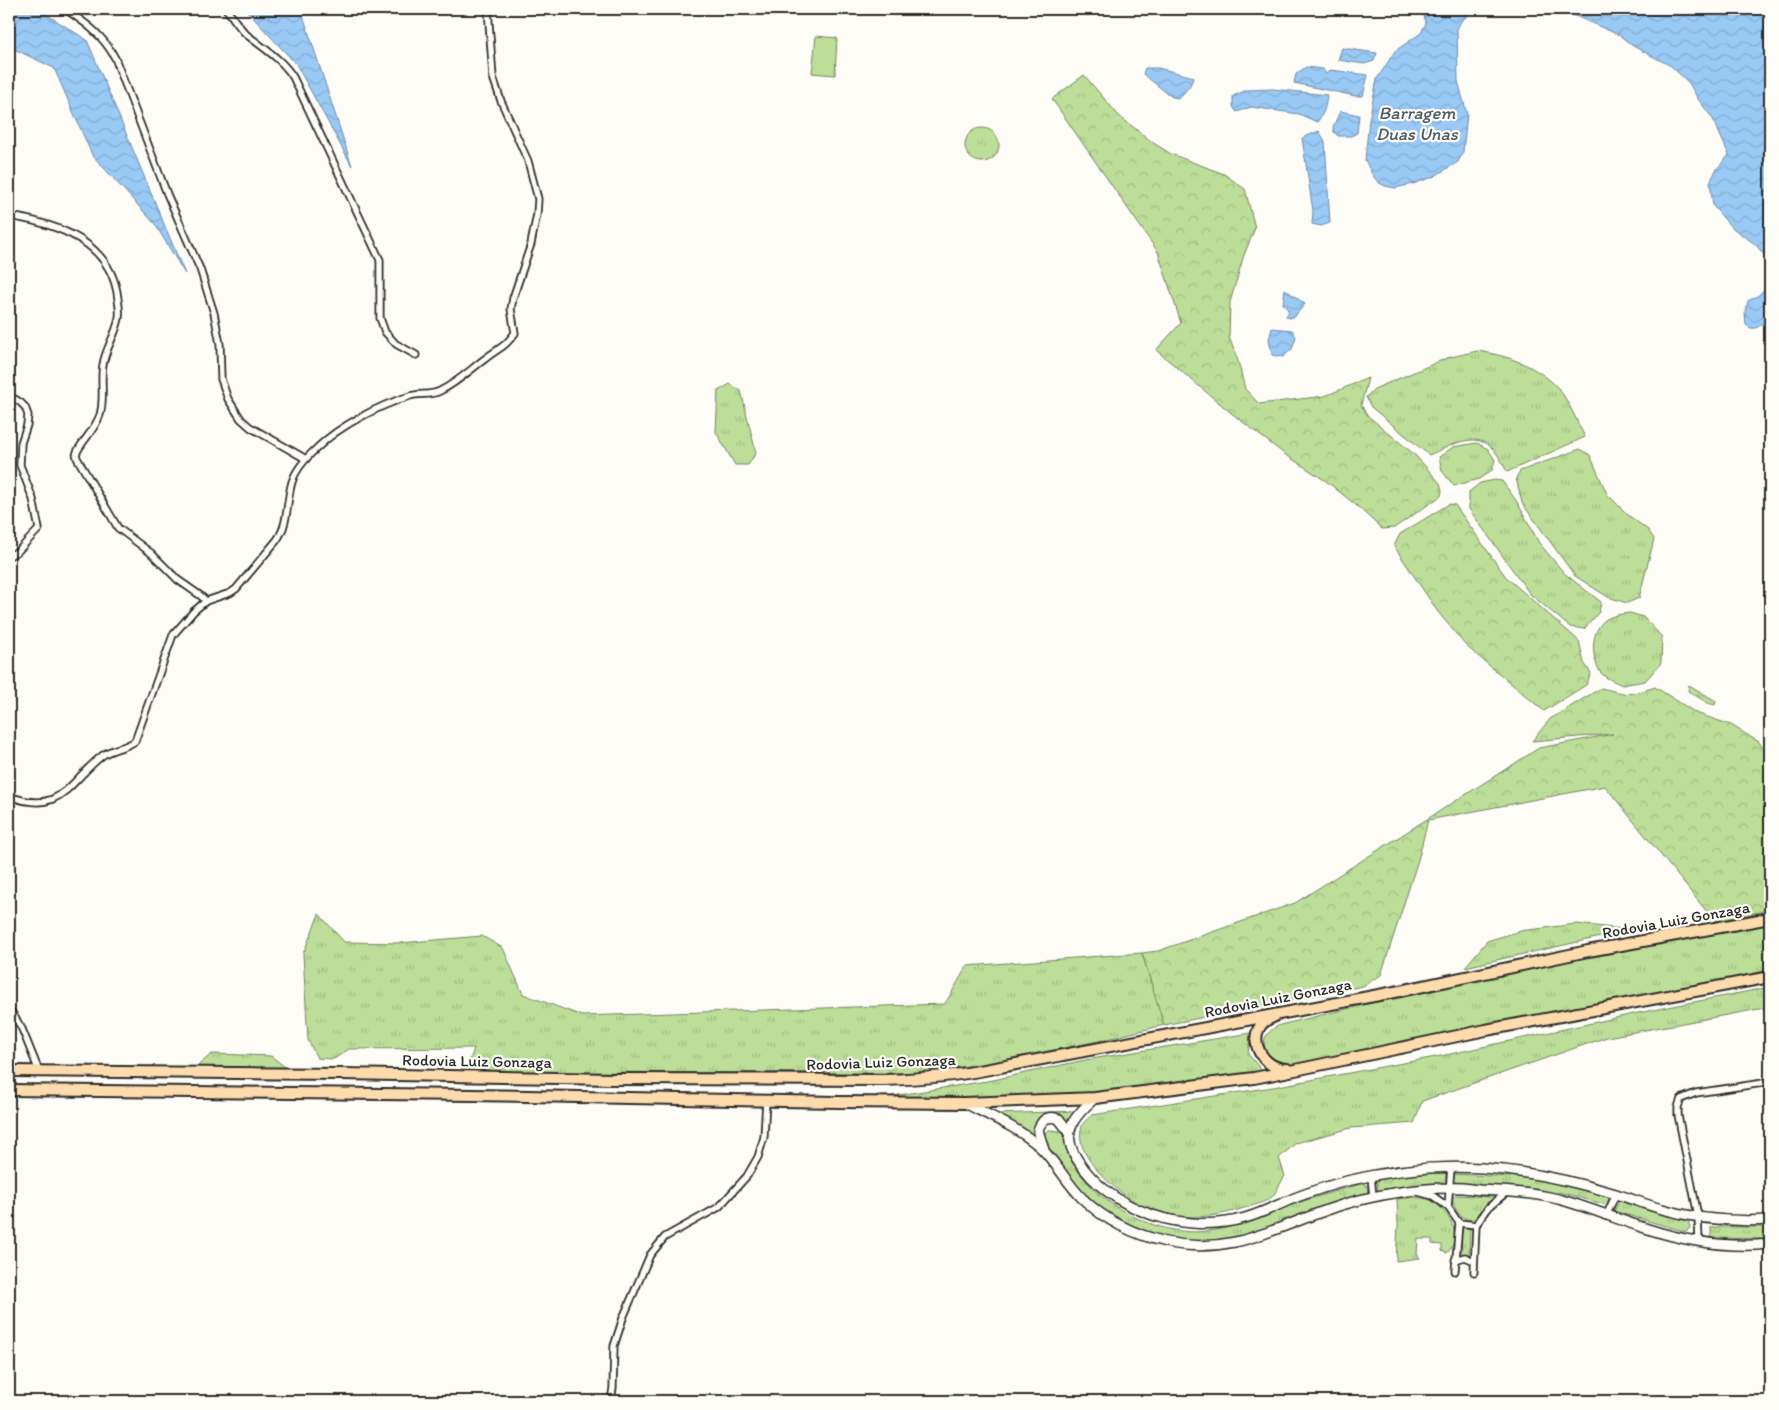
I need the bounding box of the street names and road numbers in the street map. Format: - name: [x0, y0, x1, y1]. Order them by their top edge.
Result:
- street label: Rodovia Luiz Gonzaga: [1601, 898, 1752, 942]
- street label: Rodovia Luiz Gonzaga: [1203, 974, 1354, 1022]
- street label: Rodovia Luiz Gonzaga: [402, 1050, 553, 1072]
- street label: Rodovia Luiz Gonzaga: [806, 1050, 957, 1074]

